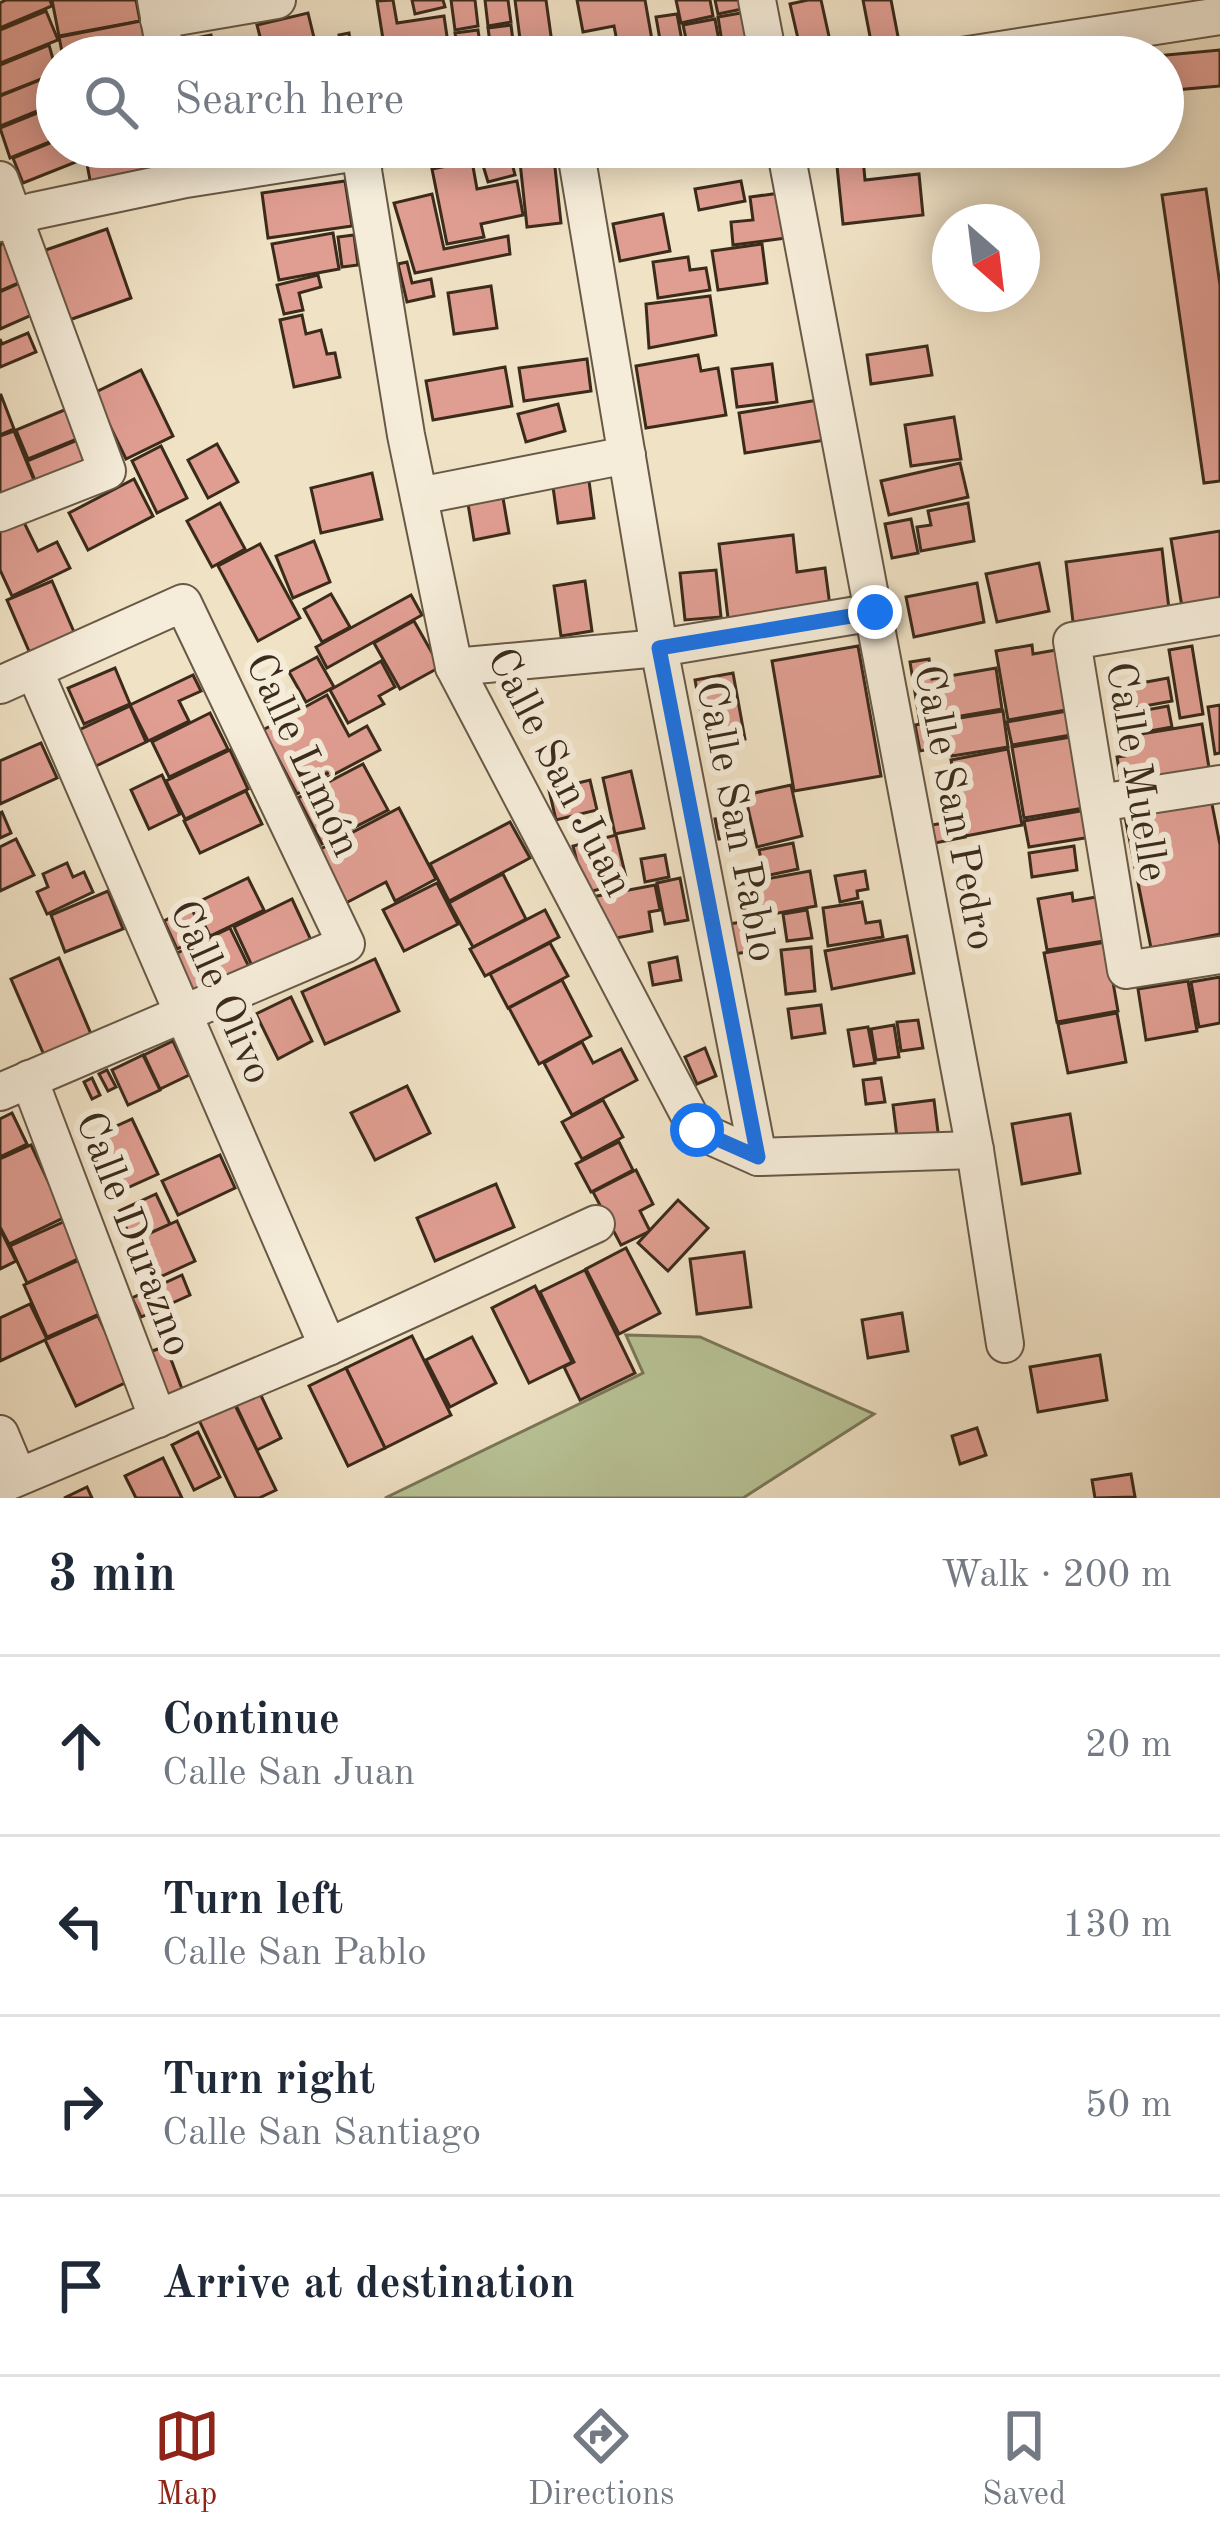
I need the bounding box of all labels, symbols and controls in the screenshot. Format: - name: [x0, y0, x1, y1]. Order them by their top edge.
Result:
- search box: [36, 36, 1184, 168]
- icon: search: [78, 69, 144, 135]
- text: Search here: [174, 79, 404, 124]
- north arrow: [932, 204, 1040, 312]
- route end: [848, 585, 902, 639]
- street label: Calle San Juan: [478, 642, 639, 904]
- street label: Calle Limón: [236, 648, 367, 864]
- street label: Calle Muelle: [1097, 659, 1173, 884]
- street label: Calle San Pedro: [905, 662, 1001, 954]
- street label: Calle San Pablo: [687, 678, 783, 966]
- street label: Calle Olivo: [160, 895, 278, 1091]
- route start: [670, 1103, 724, 1157]
- street label: Calle Durazno: [66, 1107, 198, 1362]
- text: 3 min: [48, 1551, 176, 1602]
- text: Walk · 200 m: [941, 1556, 1172, 1595]
- text: Continue: [162, 1699, 340, 1744]
- icon: ahead: [48, 1713, 114, 1779]
- text: 20 m: [1085, 1726, 1172, 1765]
- text: Calle San Juan: [162, 1754, 415, 1793]
- text: Turn left: [162, 1879, 343, 1924]
- icon: left: [48, 1893, 114, 1959]
- text: 130 m: [1062, 1906, 1172, 1945]
- text: Calle San Pablo: [162, 1934, 427, 1973]
- text: Turn right: [162, 2059, 375, 2104]
- icon: right: [48, 2073, 114, 2139]
- text: 50 m: [1085, 2086, 1172, 2125]
- text: Calle San Santiago: [162, 2114, 481, 2153]
- icon: arrive: [48, 2253, 114, 2319]
- text: Arrive at destination: [162, 2263, 575, 2308]
- tab: Map: [154, 2403, 220, 2516]
- tab: Directions: [528, 2403, 674, 2516]
- tab: Saved: [982, 2403, 1066, 2516]

